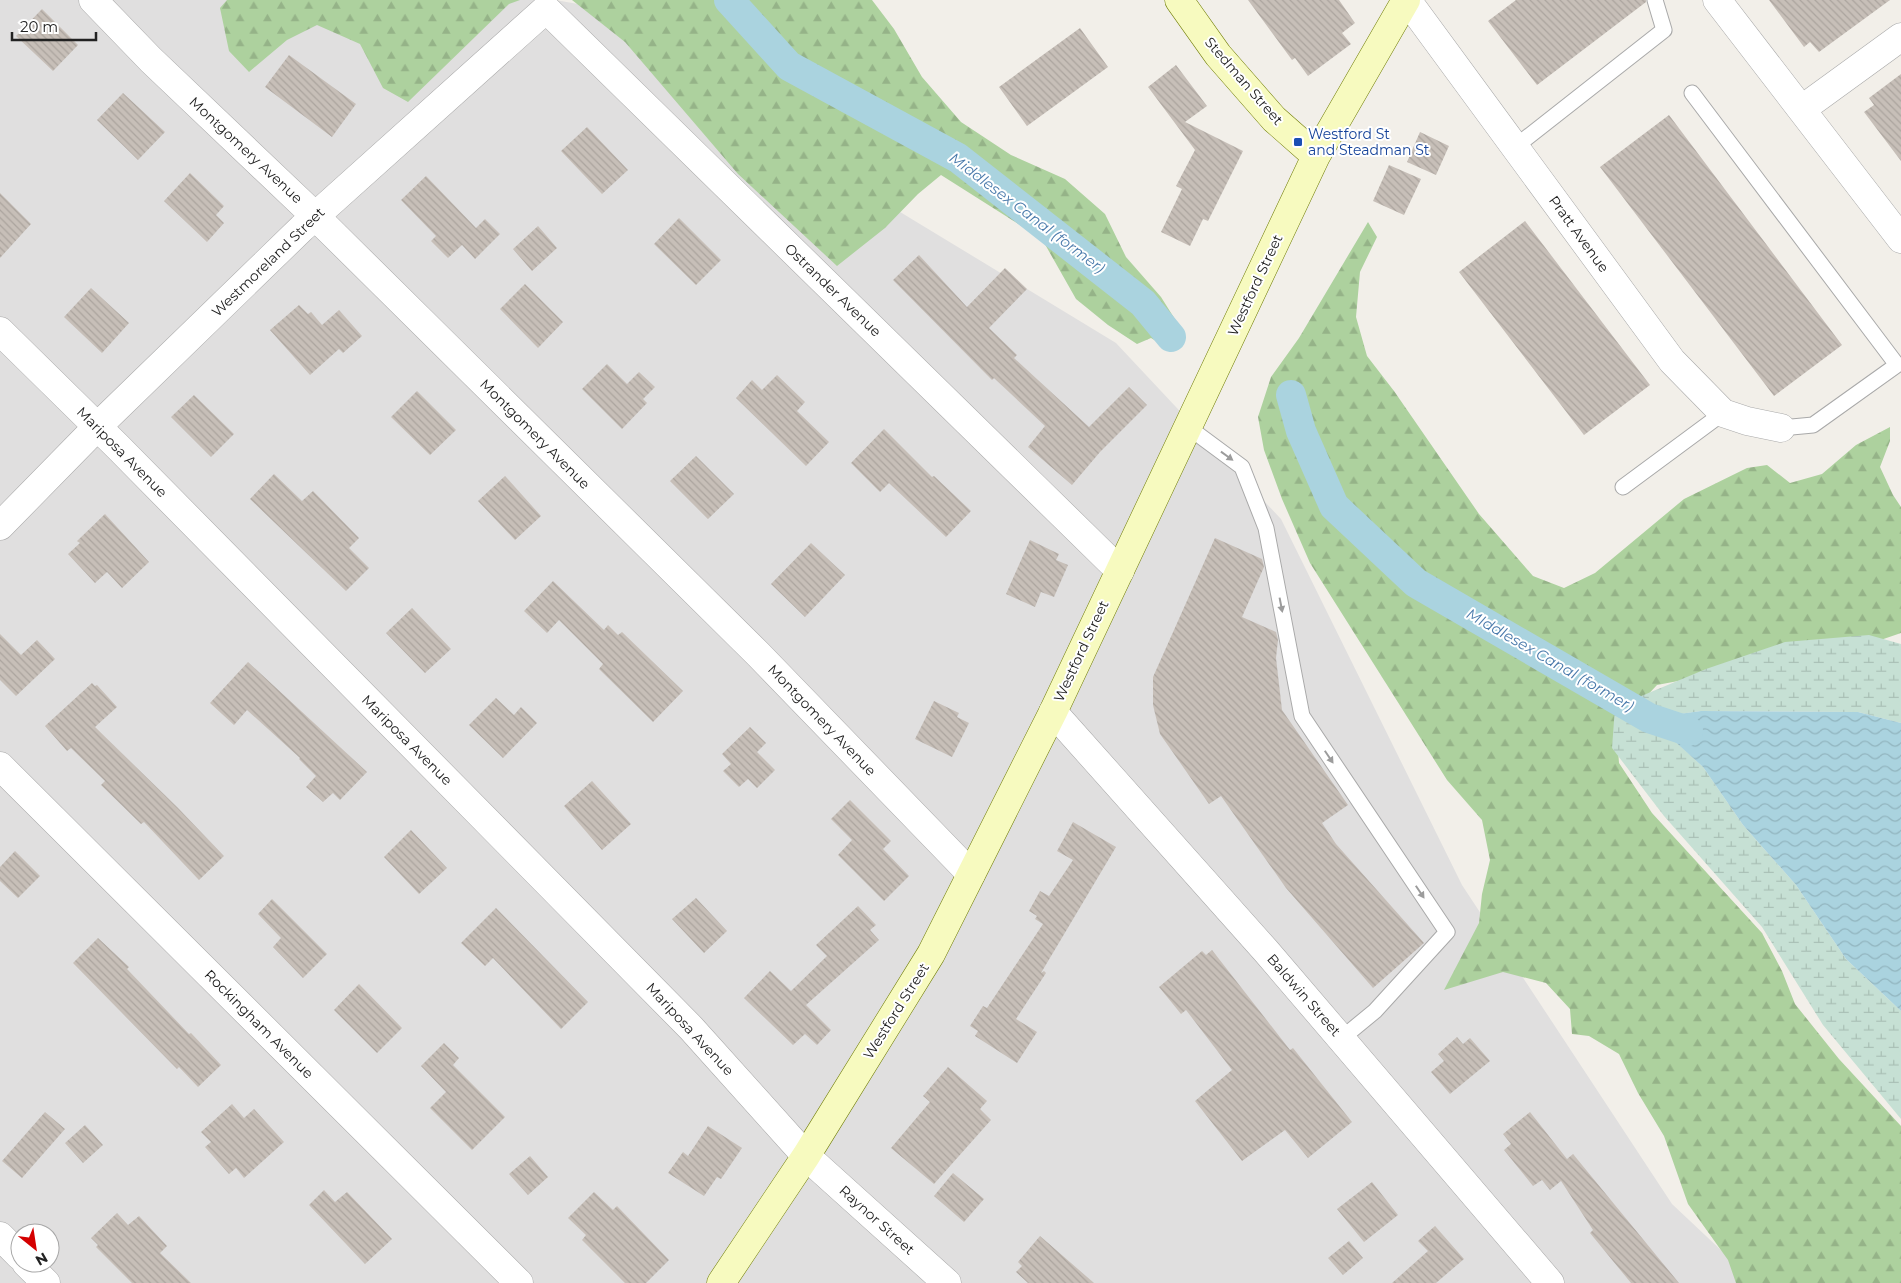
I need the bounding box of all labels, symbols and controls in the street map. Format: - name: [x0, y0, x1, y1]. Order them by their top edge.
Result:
- scale bar: [12, 10, 96, 42]
- text: 20 m: [20, 17, 58, 36]
- street label: Stedman Street: [1201, 33, 1287, 129]
- street label: Montgomery Avenue: [186, 93, 306, 207]
- place label: Westford St and Steadman St: [1308, 125, 1430, 159]
- marker: Westford St and Steadman St: [1292, 136, 1304, 148]
- water label: Middlesex Canal (former): [946, 148, 1109, 277]
- street label: Pratt Avenue: [1545, 192, 1613, 276]
- street label: Westmoreland Street: [208, 203, 329, 321]
- street label: Westford Street: [1224, 231, 1287, 339]
- street label: Ostrander Avenue: [781, 239, 885, 341]
- street label: Montgomery Avenue: [476, 375, 594, 493]
- street label: Mariposa Avenue: [73, 403, 171, 501]
- one-way arrow: [1220, 451, 1234, 461]
- street label: Westford Street: [1050, 597, 1113, 705]
- one-way arrow: [1277, 597, 1285, 613]
- water label: MIddlesex Canal (former): [1463, 604, 1637, 715]
- street label: Montgomery Avenue: [764, 660, 880, 780]
- street label: Mariposa Avenue: [358, 691, 456, 789]
- one-way arrow: [1325, 750, 1334, 764]
- one-way arrow: [1415, 885, 1425, 898]
- street label: Baldwin Street: [1263, 950, 1345, 1040]
- street label: Westford Street: [859, 959, 933, 1062]
- street label: Rockingham Avenue: [201, 966, 317, 1082]
- street label: Mariposa Avenue: [642, 979, 738, 1079]
- street label: Raynor Street: [835, 1181, 919, 1259]
- north arrow: [10, 1223, 60, 1273]
- text: N: [32, 1249, 51, 1270]

